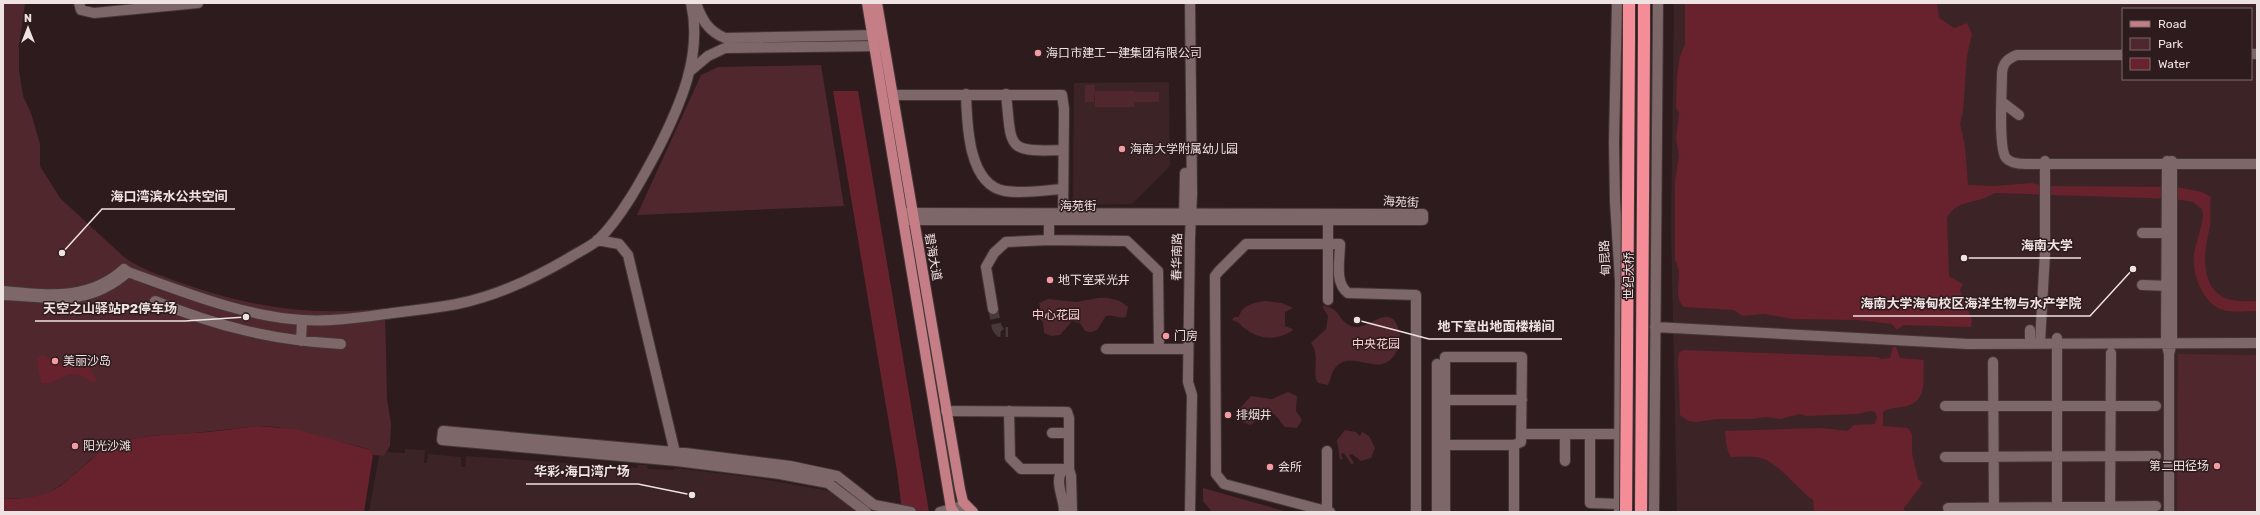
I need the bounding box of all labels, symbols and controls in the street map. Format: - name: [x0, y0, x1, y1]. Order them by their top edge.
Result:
- north arrow: [8, 8, 48, 48]
- legend: [2122, 8, 2252, 80]
- text: N: [24, 12, 32, 25]
- text: Road: [2158, 17, 2186, 31]
- text: Park: [2158, 37, 2184, 51]
- place label: 海口市建工一建集团有限公司: [1046, 46, 1202, 60]
- marker: 海口市建工一建集团有限公司: [1033, 48, 1043, 58]
- text: Water: [2158, 57, 2190, 71]
- place label: 海南大学附属幼儿园: [1130, 142, 1238, 156]
- marker: 海南大学附属幼儿园: [1117, 144, 1127, 154]
- callout: 海口湾滨水公共空间: [102, 184, 235, 209]
- text: 海口湾滨水公共空间: [110, 189, 228, 204]
- street label: 海苑街: [1383, 194, 1419, 210]
- street label: 海苑街: [1060, 199, 1096, 213]
- street label: 碧海大道: [922, 232, 944, 282]
- street label: 春华南路: [1170, 233, 1184, 281]
- callout: 海南大学: [2013, 233, 2081, 258]
- text: 海南大学: [2021, 238, 2073, 253]
- street label: 甸昆路: [1597, 240, 1613, 276]
- street label: 世纪大桥: [1622, 252, 1636, 300]
- place label: 地下室采光井: [1058, 273, 1130, 287]
- marker: 地下室采光井: [1045, 275, 1055, 285]
- callout: 海南大学海甸校区海洋生物与水产学院: [1853, 291, 2090, 316]
- callout: 天空之山驿站P2停车场: [35, 296, 185, 321]
- text: 海南大学海甸校区海洋生物与水产学院: [1860, 296, 2082, 311]
- text: 天空之山驿站P2停车场: [43, 301, 177, 316]
- park label: 中心花园: [1032, 308, 1080, 322]
- callout: 地下室出地面楼梯间: [1429, 314, 1562, 339]
- text: 地下室出地面楼梯间: [1437, 319, 1555, 334]
- place label: 门房: [1174, 329, 1198, 343]
- marker: 门房: [1161, 331, 1171, 341]
- park label: 中央花园: [1352, 337, 1400, 351]
- place label: 美丽沙岛: [63, 354, 111, 368]
- marker: 美丽沙岛: [50, 356, 60, 366]
- place label: 排烟井: [1236, 408, 1272, 422]
- marker: 排烟井: [1223, 410, 1233, 420]
- place label: 阳光沙滩: [83, 439, 131, 453]
- marker: 阳光沙滩: [70, 441, 80, 451]
- callout: 华彩·海口湾广场: [526, 459, 638, 484]
- place label: 第二田径场: [2149, 459, 2209, 473]
- place label: 会所: [1278, 460, 1302, 474]
- marker: 第二田径场: [2212, 461, 2222, 471]
- marker: 会所: [1265, 462, 1275, 472]
- text: 华彩·海口湾广场: [534, 464, 630, 479]

